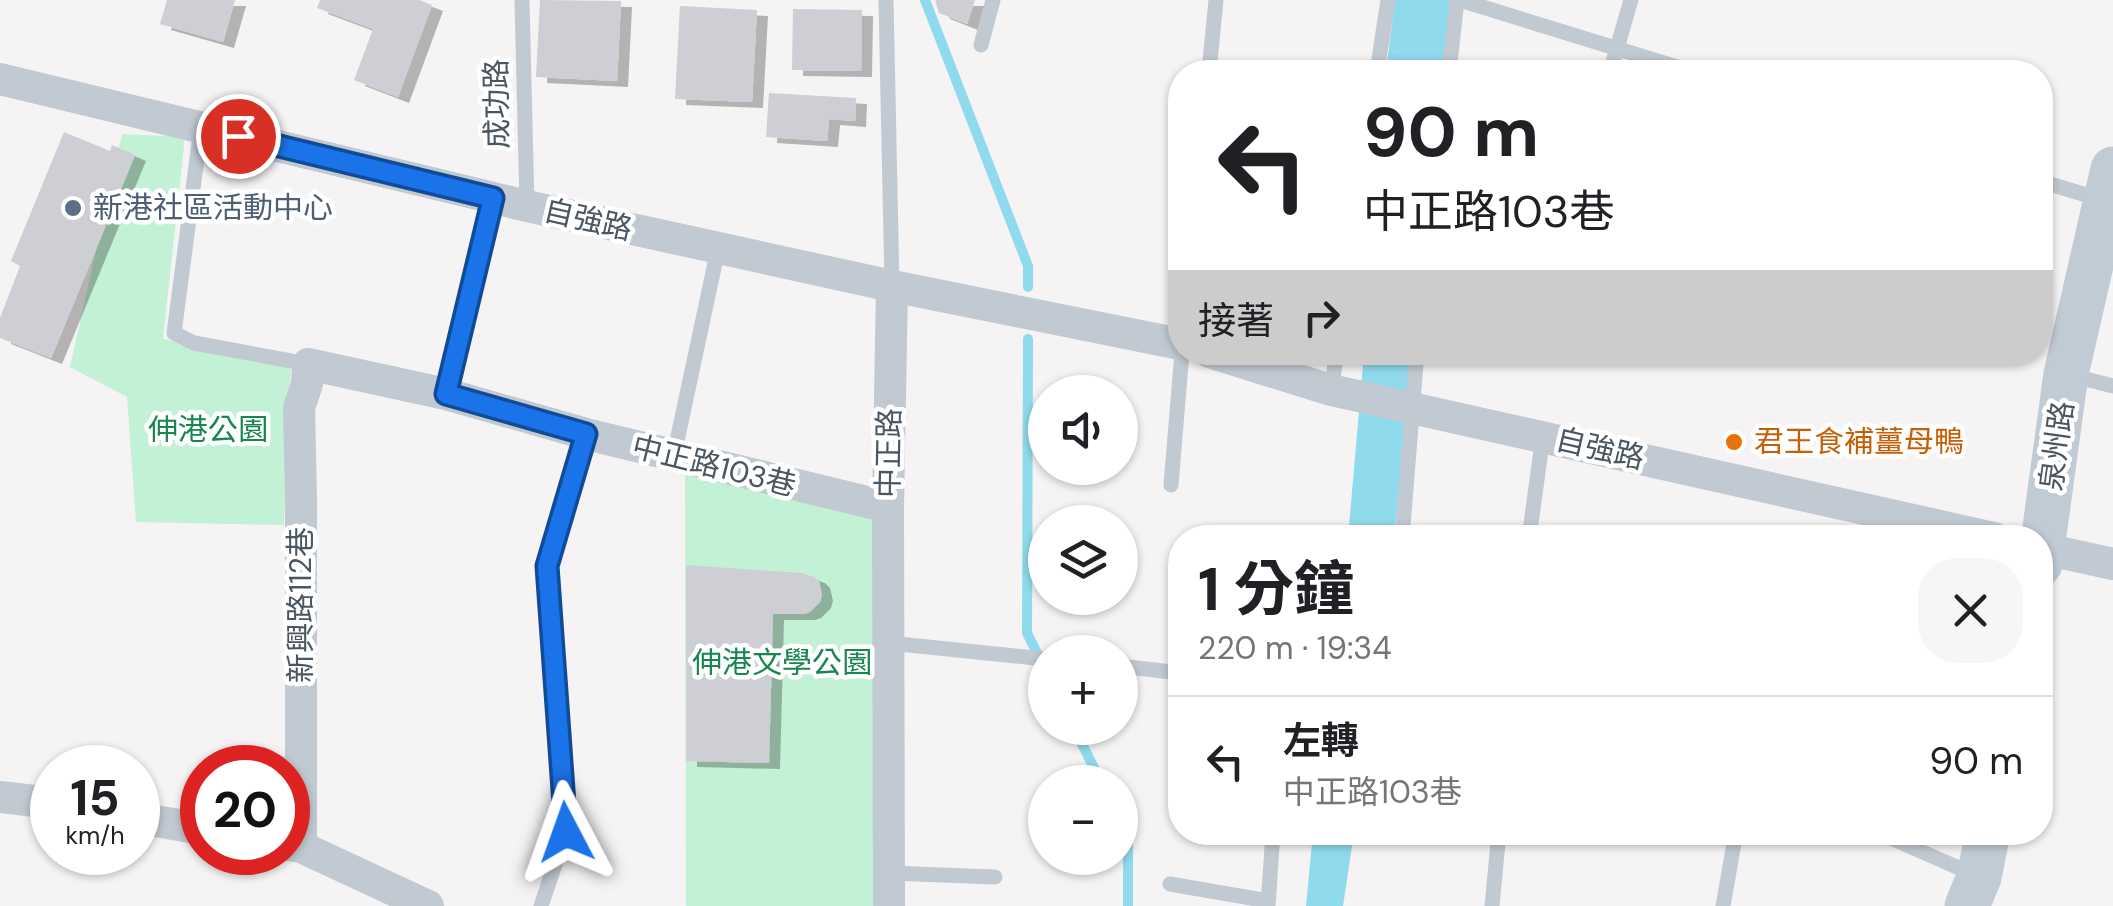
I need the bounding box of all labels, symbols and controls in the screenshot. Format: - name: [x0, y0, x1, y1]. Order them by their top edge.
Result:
- street label: 成功路: [476, 59, 517, 149]
- text: 90 m: [1363, 87, 1539, 178]
- pin: [196, 94, 281, 179]
- icon: left: [1198, 100, 1328, 230]
- icon: arrive: [211, 109, 266, 164]
- text: 中正路103巷: [1363, 182, 1614, 241]
- place label: 新港社區活動中心: [93, 188, 333, 227]
- street label: 自強路: [540, 190, 636, 249]
- marker: 新港社區活動中心: [62, 197, 84, 219]
- icon: right: [1294, 290, 1349, 345]
- text: 接著: [1198, 296, 1274, 346]
- map controls: [1028, 375, 1138, 875]
- button: sound: [1028, 375, 1138, 485]
- street label: 泉州路: [2031, 399, 2082, 493]
- street label: 中正路: [868, 408, 909, 498]
- park label: 伸港公園: [148, 410, 268, 449]
- street label: 自強路: [1552, 419, 1648, 478]
- place label: 君王食補薑母鴨: [1754, 422, 1964, 461]
- street label: 中正路103巷: [628, 426, 800, 505]
- marker: 君王食補薑母鴨: [1723, 431, 1745, 453]
- button: layers: [1028, 505, 1138, 615]
- street label: 新興路112巷: [281, 527, 320, 683]
- text: 1 分鐘: [1198, 550, 1354, 629]
- button: close: [1918, 558, 2023, 663]
- text: 220 m · 19:34: [1198, 627, 1392, 669]
- button: +: [1028, 635, 1138, 745]
- park label: 伸港文學公園: [692, 643, 872, 682]
- text: 左轉: [1283, 716, 1359, 766]
- icon: left: [1198, 734, 1253, 789]
- text: 90 m: [1929, 736, 2023, 786]
- speed limit sign: 20: [180, 745, 310, 875]
- text: 15: [70, 765, 120, 831]
- button: −: [1028, 765, 1138, 875]
- text: 中正路103巷: [1283, 771, 1462, 813]
- position arrow: [514, 780, 618, 884]
- text: km/h: [65, 819, 125, 852]

